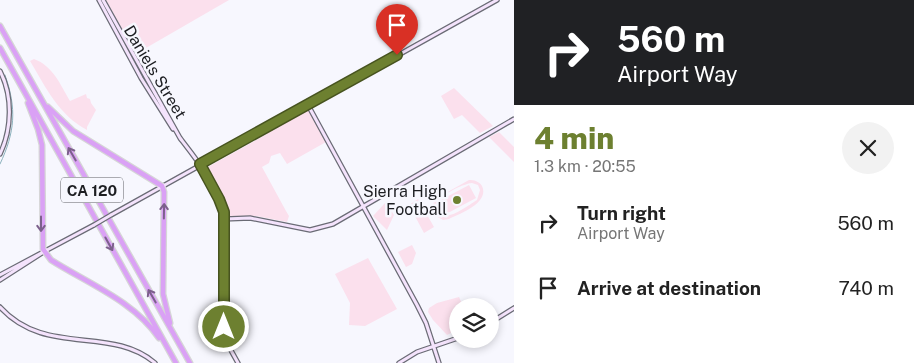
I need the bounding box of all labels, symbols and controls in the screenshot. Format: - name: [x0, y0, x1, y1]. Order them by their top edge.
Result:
- pin: [376, 4, 418, 55]
- icon: arrive: [383, 11, 411, 39]
- text: 560 m: [617, 19, 725, 60]
- icon: right: [534, 20, 599, 85]
- street label: Daniels Street: [120, 22, 190, 122]
- text: Airport Way: [617, 61, 738, 87]
- text: 4 min: [534, 120, 614, 156]
- button: close: [842, 122, 894, 174]
- one-way arrow: [67, 148, 77, 162]
- text: 1.3 km · 20:55: [534, 157, 636, 176]
- road number: CA 120: [61, 178, 123, 202]
- place label: Sierra High Football: [363, 182, 447, 219]
- marker: Sierra High Football: [451, 194, 463, 206]
- text: Turn right: [577, 202, 666, 224]
- one-way arrow: [159, 203, 168, 219]
- icon: right: [534, 209, 562, 237]
- text: 560 m: [837, 212, 894, 234]
- one-way arrow: [36, 215, 46, 231]
- text: Airport Way: [577, 224, 665, 243]
- one-way arrow: [104, 236, 114, 251]
- icon: arrive: [534, 274, 562, 302]
- text: Arrive at destination: [577, 277, 761, 299]
- text: 740 m: [838, 277, 894, 299]
- one-way arrow: [147, 289, 157, 303]
- map controls: [449, 298, 499, 348]
- button: layers: [449, 298, 499, 348]
- position arrow: [197, 300, 249, 352]

